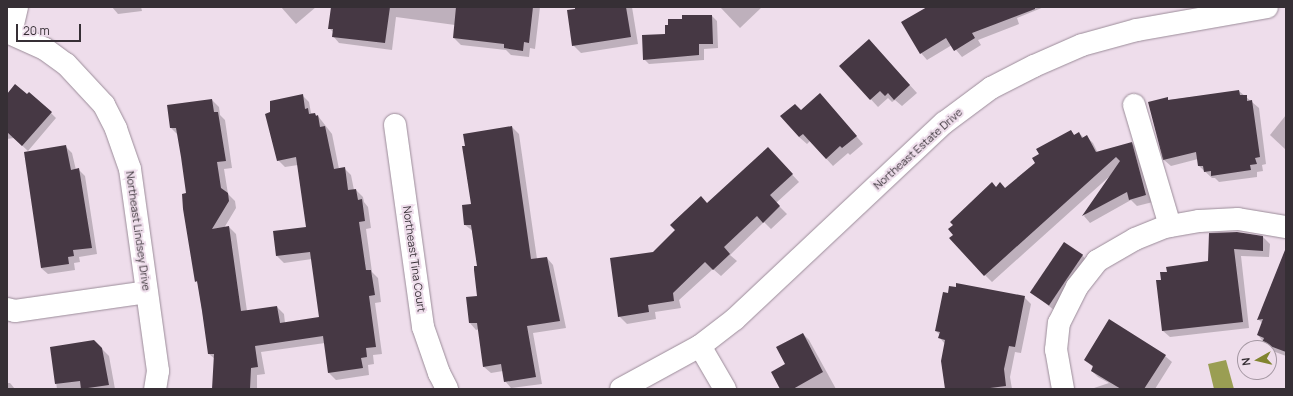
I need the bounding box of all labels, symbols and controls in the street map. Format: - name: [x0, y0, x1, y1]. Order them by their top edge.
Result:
- scale bar: [18, 16, 83, 42]
- text: 20 m: [23, 22, 50, 39]
- street label: Northeast Estate Drive: [871, 106, 965, 192]
- street label: Northeast Lindsey Drive: [123, 170, 153, 292]
- street label: Northeast Tina Court: [400, 205, 428, 313]
- north arrow: [1237, 340, 1277, 380]
- text: N: [1238, 357, 1254, 367]

